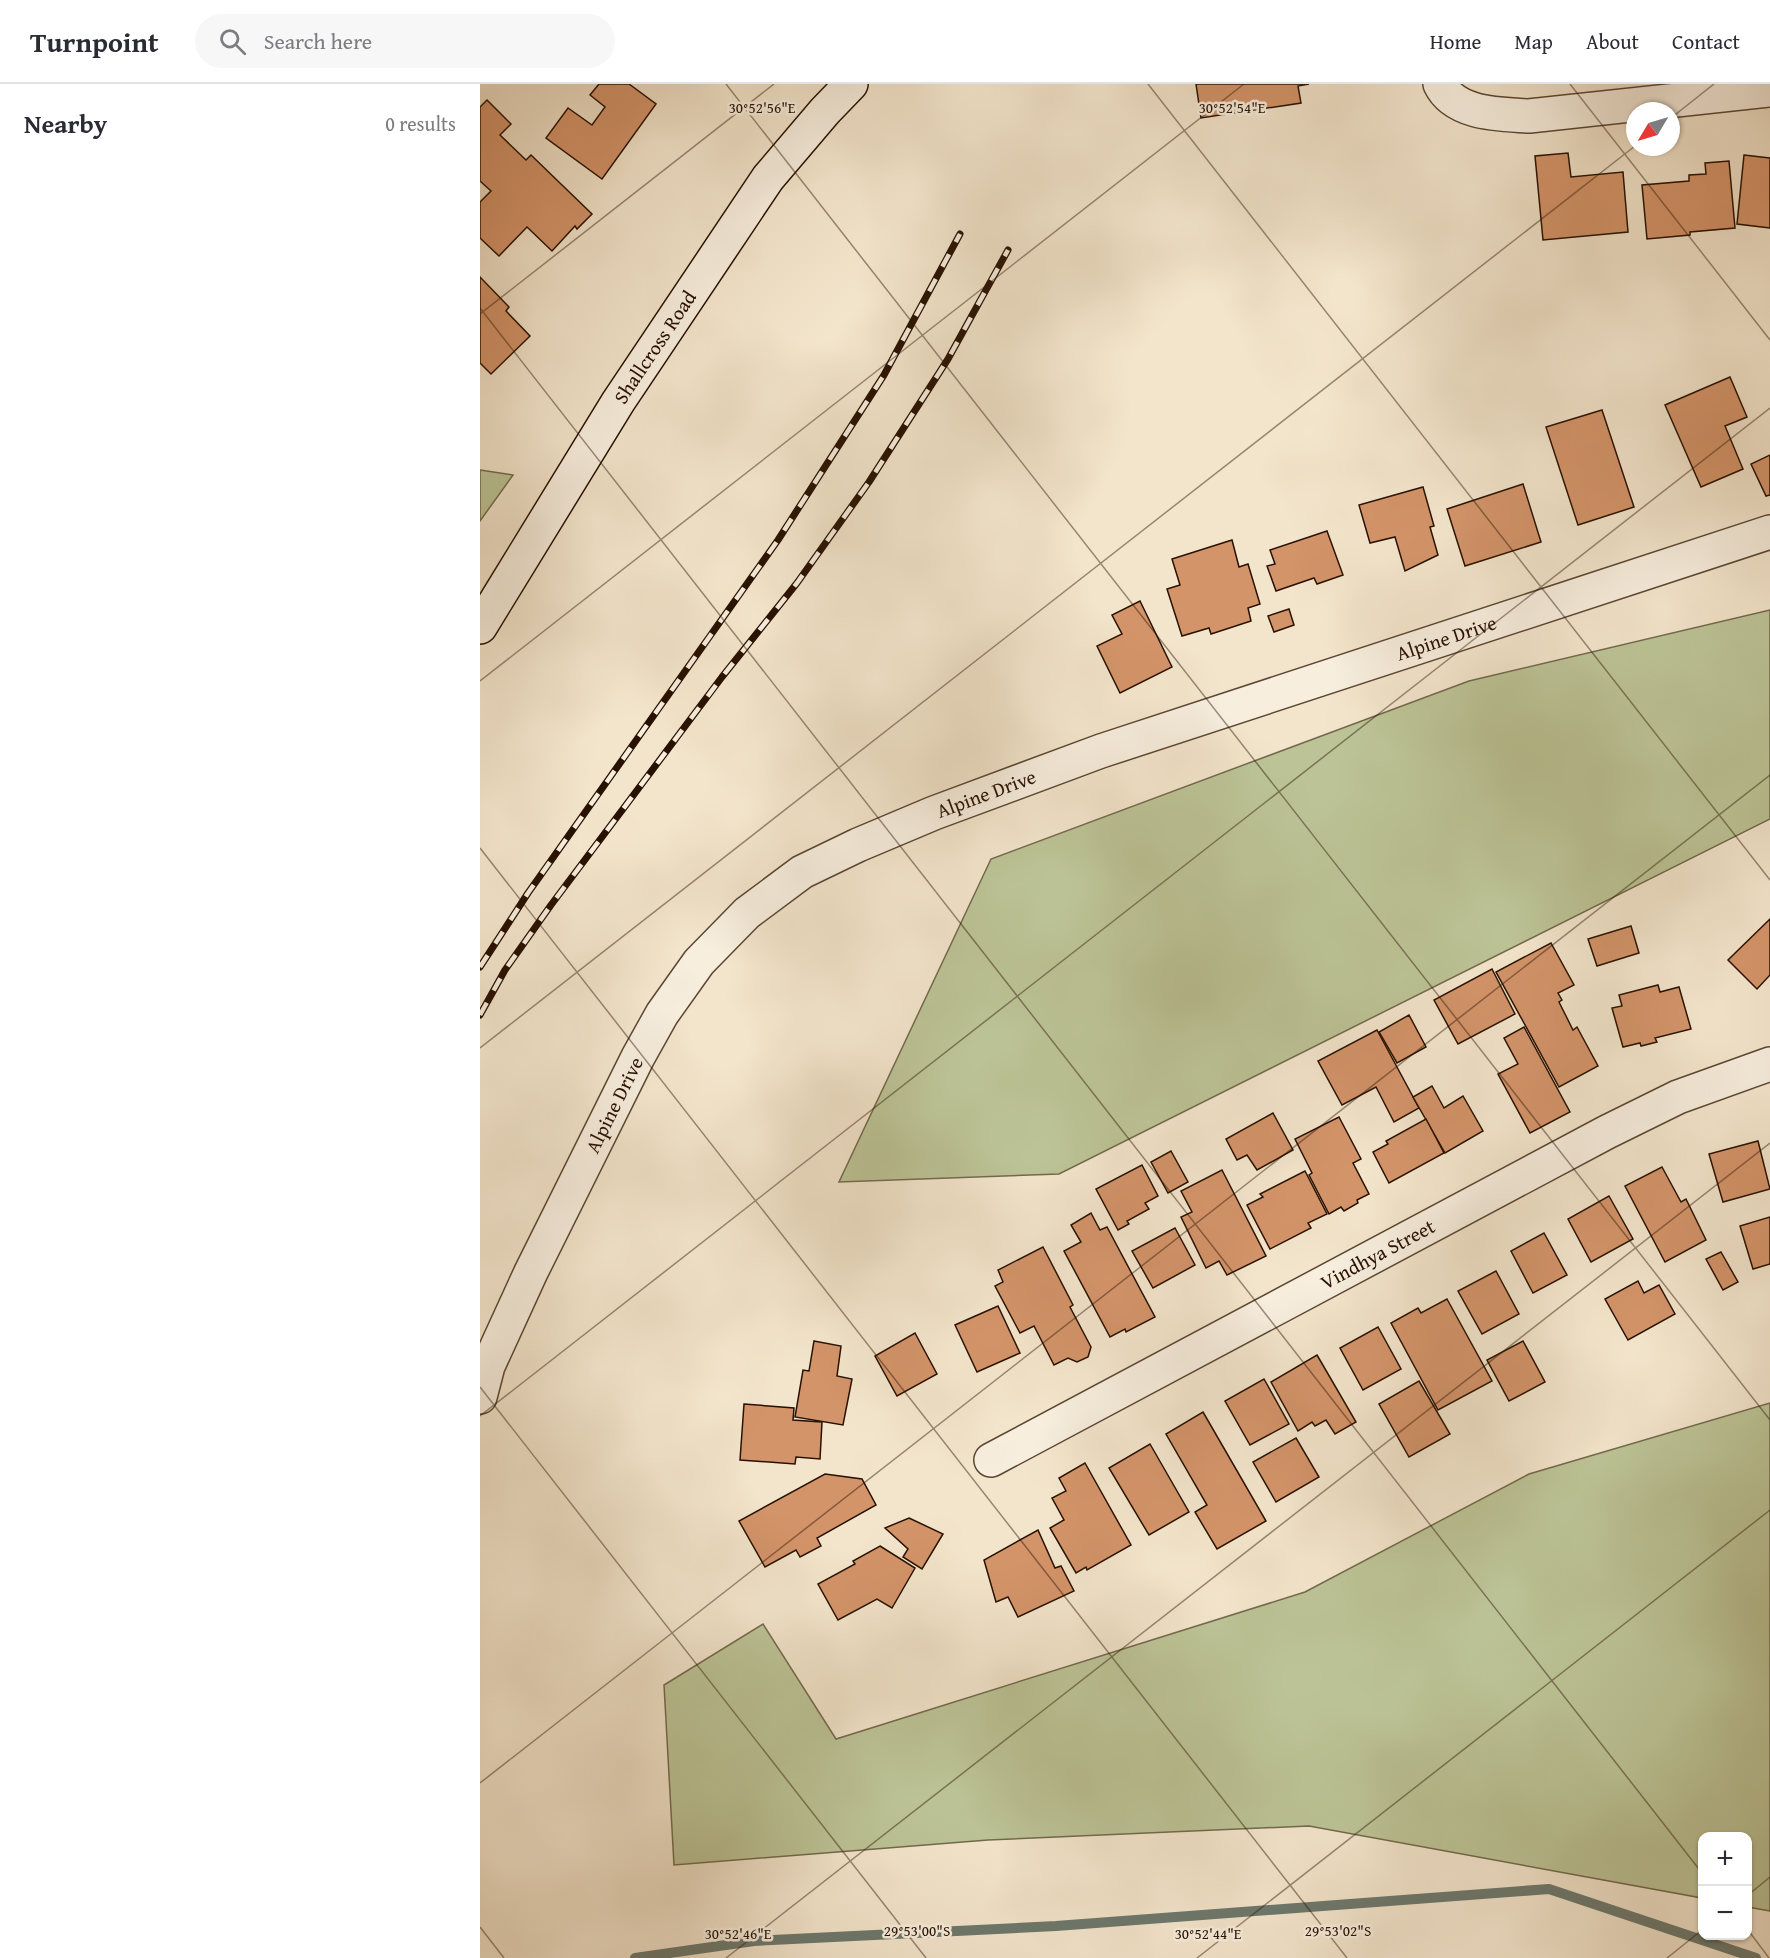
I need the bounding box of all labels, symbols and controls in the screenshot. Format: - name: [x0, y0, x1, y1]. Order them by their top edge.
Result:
- search box: [195, 14, 615, 68]
- text: Turnpoint: [30, 21, 159, 62]
- icon: search: [216, 25, 249, 58]
- text: Search here: [264, 25, 372, 57]
- text: Home: [1430, 26, 1481, 57]
- text: Map: [1514, 26, 1553, 57]
- text: About: [1586, 26, 1639, 57]
- text: Contact: [1672, 26, 1740, 57]
- text: 30°52'56"E: [729, 97, 796, 118]
- text: 30°52'54"E: [1199, 97, 1266, 118]
- north arrow: [1626, 102, 1680, 156]
- text: Nearby: [24, 104, 107, 143]
- text: 0 results: [385, 109, 456, 138]
- street label: Shallcross Road: [606, 284, 703, 409]
- street label: Alpine Drive: [1392, 607, 1500, 667]
- street label: Alpine Drive: [932, 761, 1040, 825]
- street label: Alpine Drive: [578, 1052, 650, 1158]
- street label: Vindhya Street: [1315, 1211, 1440, 1296]
- map controls: [1698, 1832, 1752, 1940]
- button: +: [1698, 1832, 1752, 1886]
- button: −: [1698, 1886, 1752, 1940]
- text: 29°53'00"S: [884, 1920, 950, 1941]
- text: 29°53'02"S: [1305, 1920, 1371, 1941]
- text: 30°52'46"E: [705, 1923, 772, 1944]
- text: 30°52'44"E: [1175, 1923, 1242, 1944]

